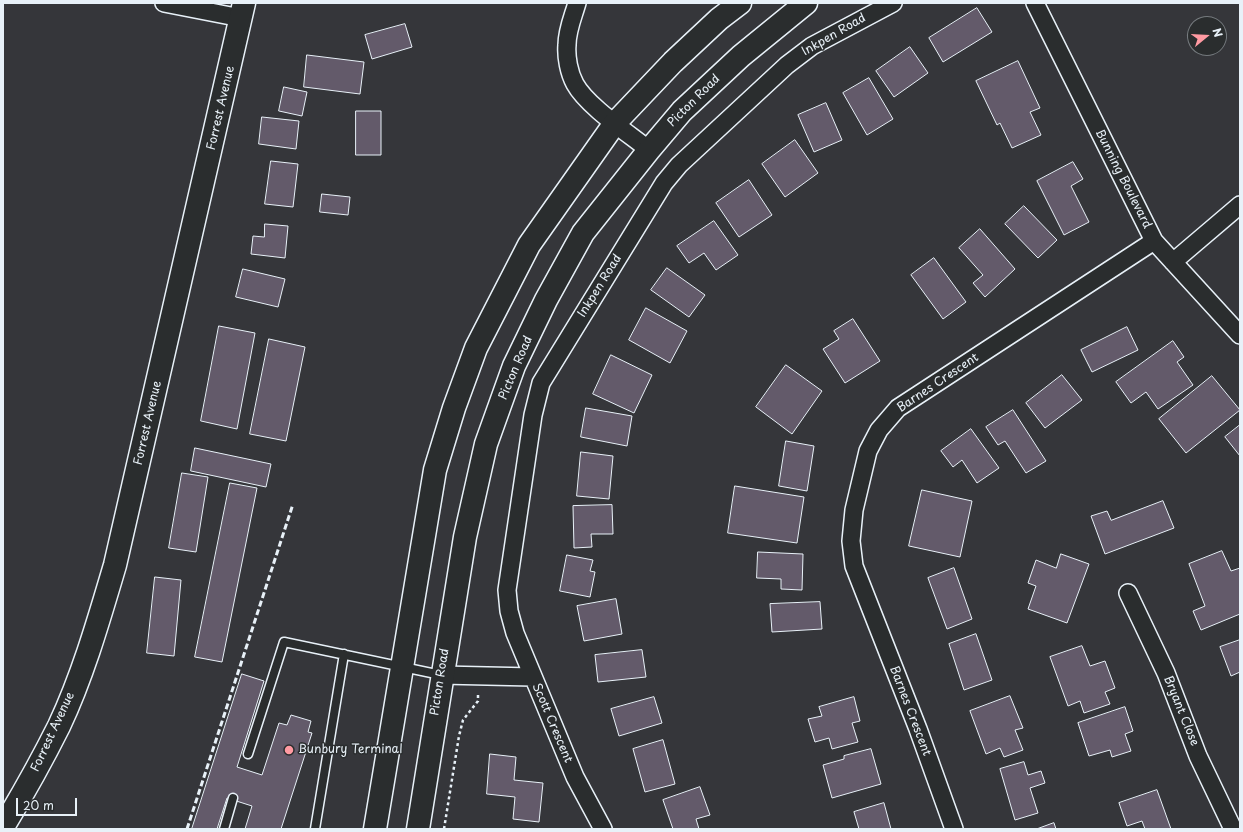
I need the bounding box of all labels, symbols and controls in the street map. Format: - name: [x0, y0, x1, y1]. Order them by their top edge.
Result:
- street label: Inkpen Road: [800, 11, 868, 59]
- north arrow: [1187, 16, 1227, 56]
- text: N: [1209, 26, 1227, 39]
- street label: Forrest Avenue: [204, 64, 238, 152]
- street label: Picton Road: [665, 72, 723, 130]
- street label: Bunning Boulevard: [1092, 127, 1154, 231]
- street label: Inkpen Road: [575, 252, 625, 320]
- street label: Picton Road: [496, 334, 536, 402]
- street label: Barnes Crescent: [895, 350, 981, 416]
- street label: Forrest Avenue: [131, 379, 165, 467]
- street label: Picton Road: [428, 647, 452, 717]
- street label: Barnes Crescent: [886, 664, 934, 758]
- street label: Bryant Close: [1160, 674, 1202, 748]
- street label: Scott Crescent: [529, 681, 575, 765]
- street label: Forrest Avenue: [28, 690, 78, 774]
- place label: Bunbury Terminal: [298, 743, 402, 757]
- marker: Bunbury Terminal: [283, 744, 295, 756]
- scale bar: [18, 790, 79, 816]
- text: 20 m: [23, 796, 54, 814]

